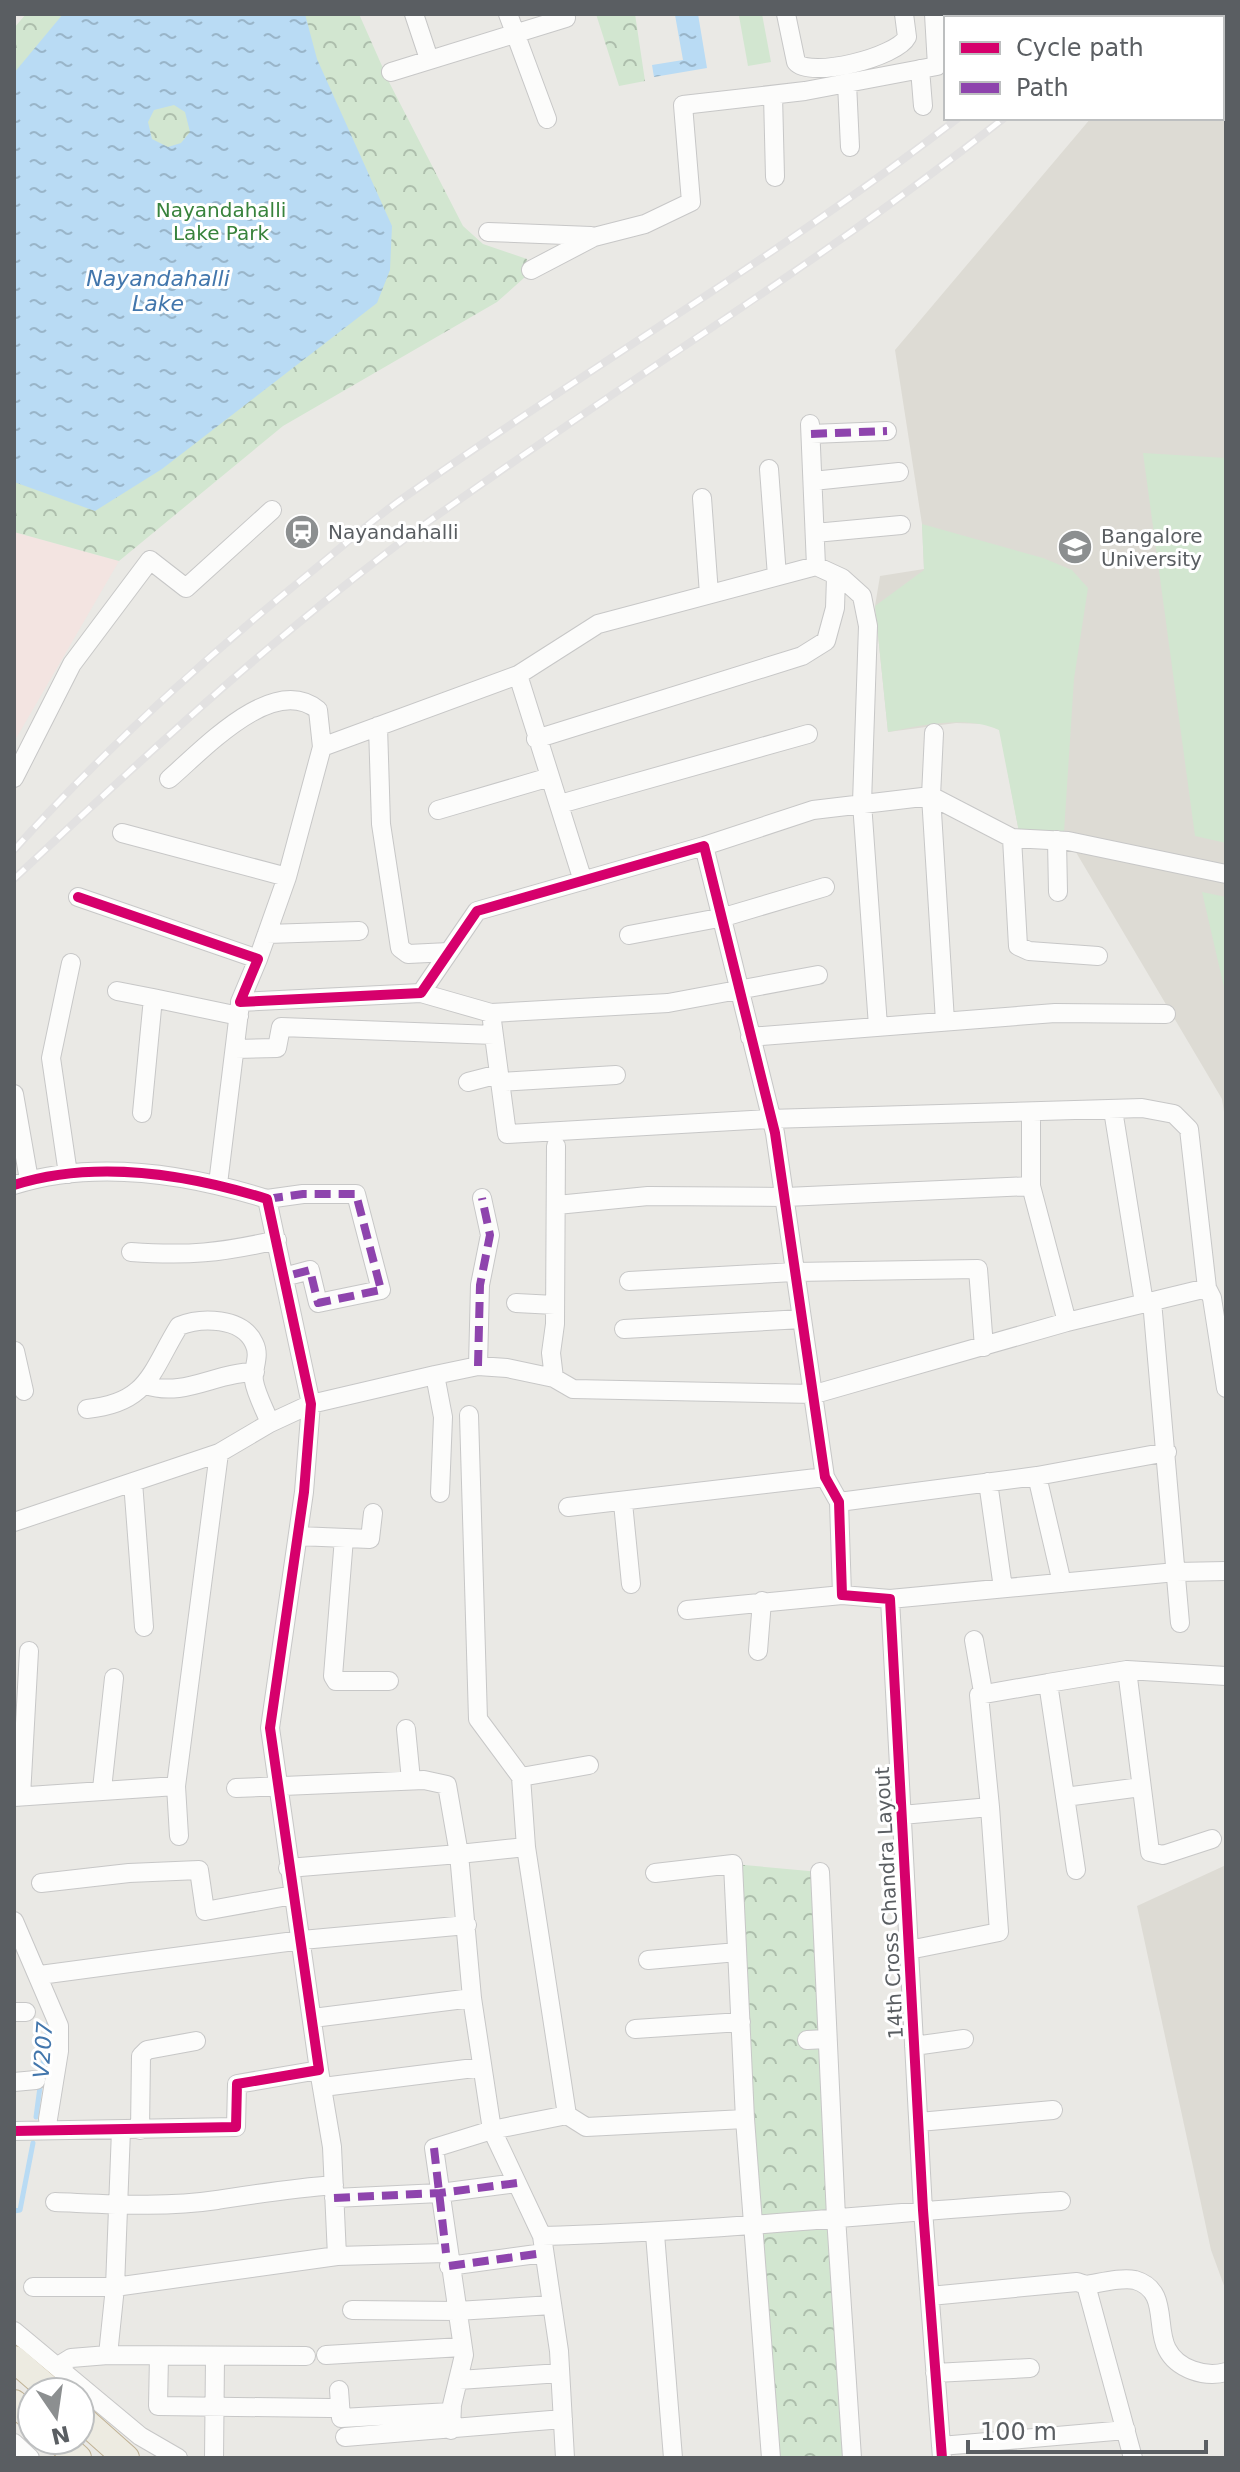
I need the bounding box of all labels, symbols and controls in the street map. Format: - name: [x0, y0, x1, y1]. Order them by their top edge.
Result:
- legend: [944, 16, 1224, 120]
- text: Cycle path: [1016, 34, 1144, 62]
- text: Path: [1016, 74, 1069, 102]
- park label: Nayandahalli Lake Park: [156, 198, 286, 245]
- water label: Nayandahalli Lake: [86, 266, 230, 316]
- station icon: Nayandahalli: [283, 513, 321, 551]
- place label: Nayandahalli: [328, 520, 459, 544]
- place label: Bangalore University: [1101, 524, 1202, 571]
- school or university icon: Bangalore University: [1056, 528, 1094, 566]
- street label: 14th Cross Chandra Layout: [870, 1766, 908, 2040]
- water label: V207: [29, 2021, 57, 2079]
- north arrow: [16, 2376, 96, 2456]
- scale bar: [968, 2404, 1206, 2454]
- text: 100 m: [980, 2418, 1057, 2446]
- text: N: [49, 2421, 72, 2449]

